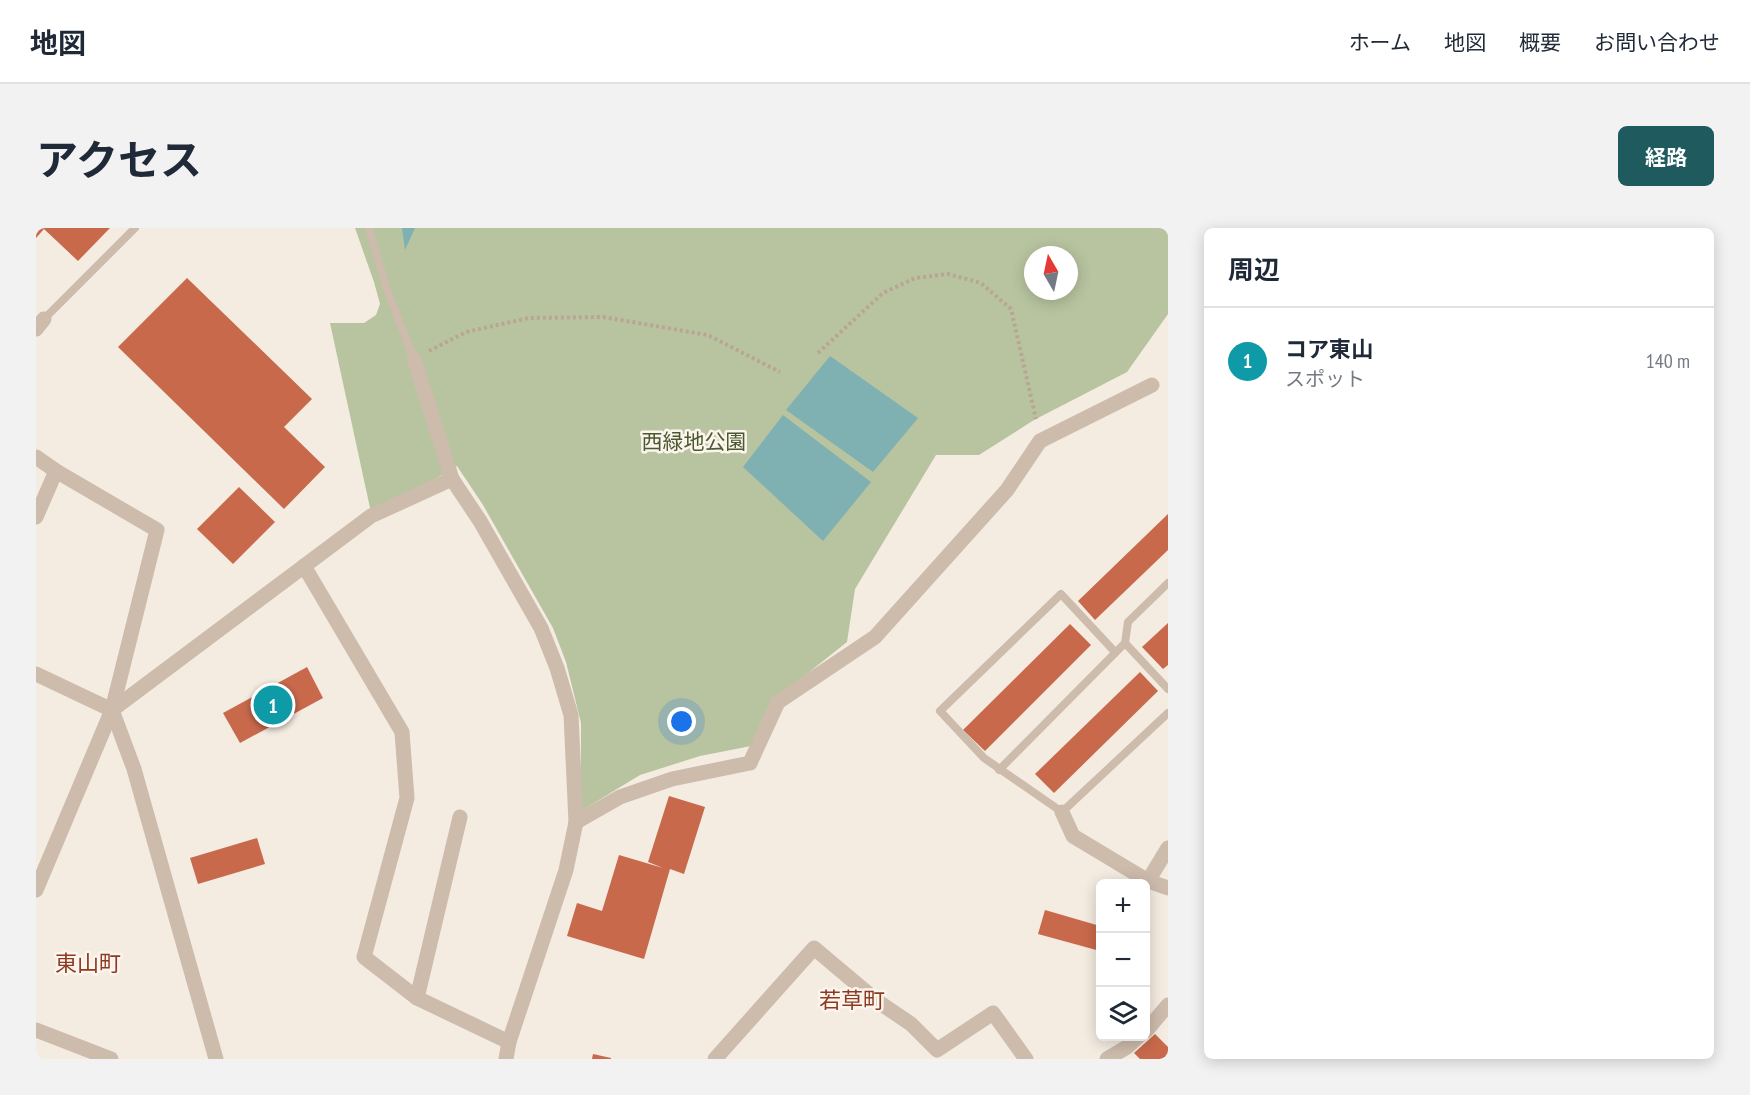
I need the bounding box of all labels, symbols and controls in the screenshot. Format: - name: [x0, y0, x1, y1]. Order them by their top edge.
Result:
- text: 地図: [30, 24, 86, 61]
- text: ホーム: [1349, 29, 1411, 56]
- text: 地図: [1444, 29, 1486, 56]
- text: 概要: [1519, 29, 1561, 56]
- text: お問い合わせ: [1594, 29, 1720, 56]
- button: 経路: [1618, 126, 1714, 186]
- text: アクセス: [36, 132, 202, 187]
- north arrow: [1024, 246, 1078, 300]
- text: 周辺: [1228, 253, 1280, 286]
- text: コア東山: [1285, 335, 1373, 363]
- text: 1: [1243, 348, 1252, 374]
- text: 140 m: [1646, 348, 1690, 374]
- text: スポット: [1285, 366, 1365, 392]
- park label: 西緑地公園: [642, 428, 747, 455]
- pin: 1: [254, 682, 292, 728]
- your location: [667, 707, 696, 736]
- map controls: [1096, 879, 1150, 1041]
- button: +: [1096, 879, 1150, 933]
- button: −: [1096, 933, 1150, 987]
- district label: 東山町: [55, 949, 121, 977]
- district label: 若草町: [819, 986, 885, 1014]
- button: layers: [1096, 987, 1150, 1041]

